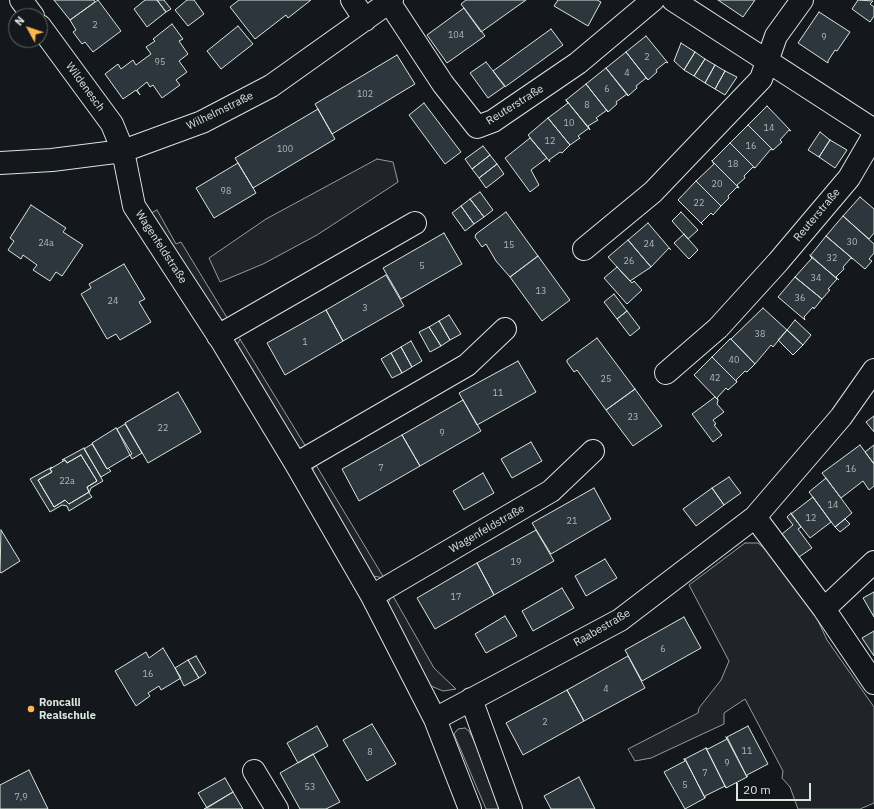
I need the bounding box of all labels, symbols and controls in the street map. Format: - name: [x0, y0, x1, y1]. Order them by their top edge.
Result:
- north arrow: [8, 8, 48, 48]
- text: N: [12, 13, 27, 28]
- house number: 2: [92, 20, 98, 30]
- house number: 104: [448, 30, 464, 40]
- house number: 9: [821, 32, 827, 42]
- house number: 2: [644, 52, 650, 62]
- house number: 95: [155, 57, 165, 67]
- street label: Wildenesch: [63, 60, 107, 114]
- house number: 4: [624, 68, 630, 78]
- street label: Reuterstraße: [484, 82, 546, 128]
- house number: 6: [604, 84, 610, 94]
- street label: Wilhelmstraße: [185, 89, 255, 133]
- house number: 102: [357, 89, 373, 99]
- house number: 8: [584, 100, 590, 110]
- house number: 10: [564, 118, 574, 128]
- house number: 14: [764, 123, 774, 133]
- house number: 12: [545, 136, 555, 146]
- house number: 16: [746, 141, 756, 151]
- house number: 100: [277, 144, 293, 154]
- house number: 18: [728, 159, 738, 169]
- house number: 20: [712, 179, 722, 189]
- house number: 98: [221, 186, 231, 196]
- street label: Reuterstraße: [791, 186, 843, 244]
- house number: 22: [694, 198, 704, 208]
- street label: Wagenfeldstraße: [132, 208, 190, 286]
- house number: 30: [847, 237, 857, 247]
- house number: 24a: [38, 238, 54, 248]
- house number: 24: [644, 239, 654, 249]
- house number: 15: [504, 240, 514, 250]
- house number: 32: [827, 253, 837, 263]
- house number: 26: [624, 256, 634, 266]
- house number: 5: [419, 261, 425, 271]
- house number: 34: [811, 273, 821, 283]
- house number: 13: [536, 286, 546, 296]
- house number: 36: [795, 293, 805, 303]
- house number: 24: [108, 296, 118, 306]
- house number: 3: [362, 303, 368, 313]
- house number: 38: [755, 329, 765, 339]
- house number: 1: [302, 337, 308, 347]
- house number: 40: [729, 355, 739, 365]
- house number: 42: [710, 373, 720, 383]
- house number: 25: [601, 374, 611, 384]
- house number: 11: [493, 388, 503, 398]
- house number: 23: [628, 412, 638, 422]
- house number: 22: [158, 423, 168, 433]
- house number: 9: [439, 428, 445, 438]
- house number: 7: [378, 463, 384, 473]
- house number: 16: [846, 464, 856, 474]
- house number: 22a: [59, 476, 75, 486]
- house number: 14: [828, 500, 838, 510]
- street label: Wagenfeldstraße: [447, 502, 527, 556]
- house number: 12: [806, 513, 816, 523]
- house number: 21: [567, 516, 577, 526]
- house number: 19: [511, 557, 521, 567]
- house number: 17: [451, 592, 461, 602]
- street label: Raabestraße: [571, 606, 633, 650]
- house number: 6: [660, 644, 666, 654]
- house number: 16: [143, 669, 153, 679]
- house number: 4: [603, 684, 609, 694]
- place label: Roncalli Realschule: [39, 696, 96, 722]
- marker: Roncalli Realschule: [26, 704, 36, 714]
- house number: 2: [542, 717, 548, 727]
- house number: 11: [742, 746, 752, 756]
- house number: 8: [367, 747, 373, 757]
- house number: 9: [724, 758, 730, 768]
- house number: 7: [702, 768, 708, 778]
- scale bar: [738, 775, 813, 801]
- house number: 5: [682, 780, 688, 790]
- house number: 53: [305, 782, 315, 792]
- text: 20 m: [743, 782, 771, 797]
- house number: 7,9: [14, 792, 28, 802]

